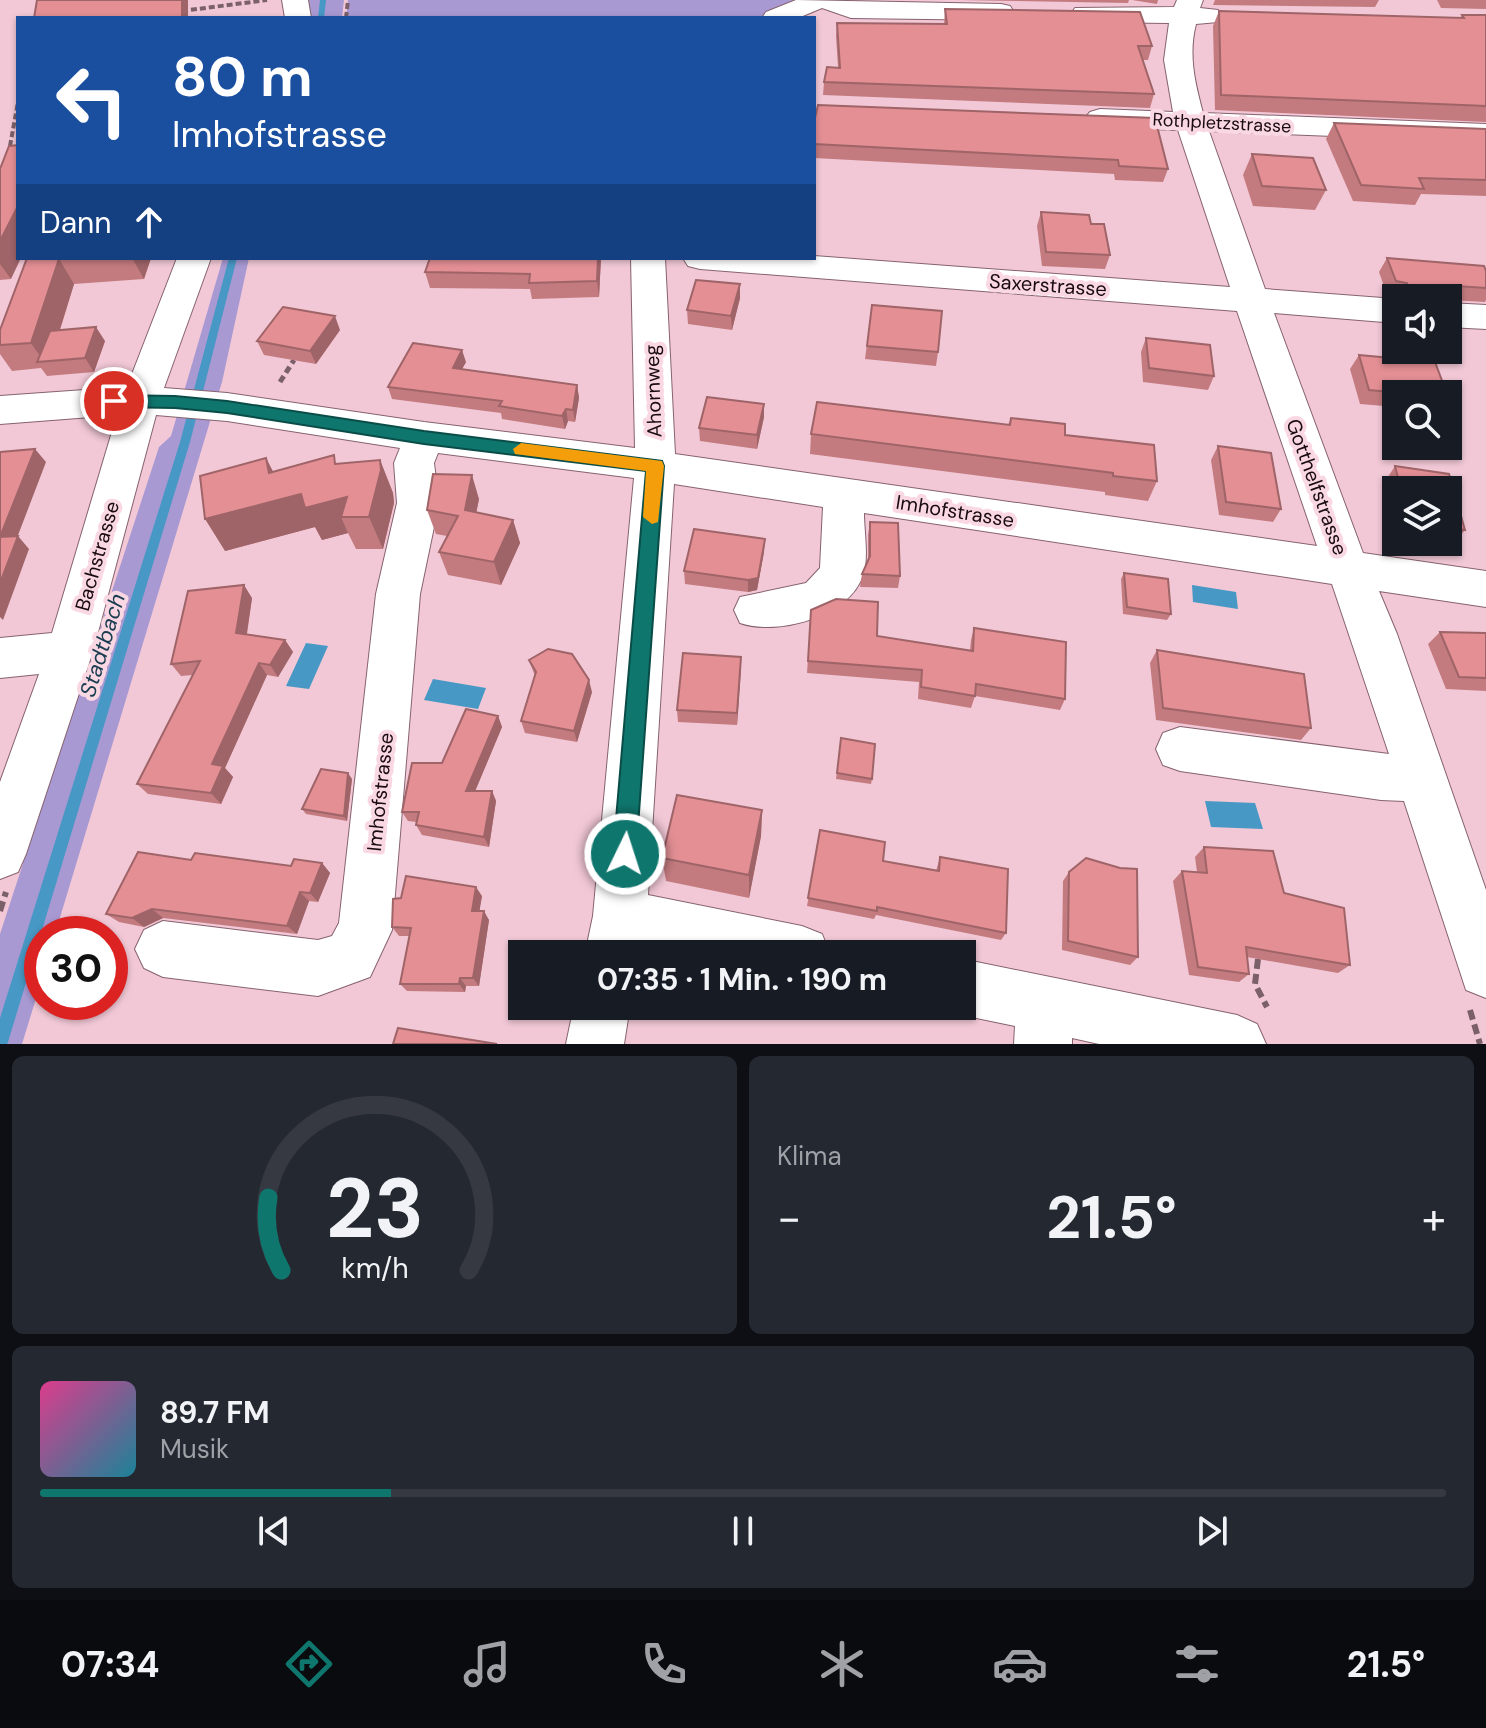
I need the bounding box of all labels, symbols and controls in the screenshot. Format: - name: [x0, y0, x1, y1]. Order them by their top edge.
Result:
- text: 80 m: [172, 40, 313, 113]
- icon: left: [40, 48, 144, 152]
- street label: Rothpletzstrasse: [1152, 107, 1292, 139]
- text: Imhofstrasse: [172, 111, 387, 158]
- icon: ahead: [127, 200, 171, 244]
- text: Dann: [40, 203, 111, 242]
- street label: Saxerstrasse: [988, 268, 1108, 302]
- map controls: [1382, 284, 1462, 556]
- button: sound: [1382, 284, 1462, 364]
- street label: Ahornweg: [638, 344, 668, 438]
- pin: [80, 367, 148, 435]
- icon: arrive: [92, 379, 136, 423]
- button: search: [1382, 380, 1462, 460]
- street label: Gotthelfstrasse: [1280, 415, 1354, 559]
- button: layers: [1382, 476, 1462, 556]
- street label: Imhofstrasse: [894, 489, 1016, 533]
- street label: Bachstrasse: [69, 498, 125, 614]
- water label: Stadtbach: [73, 590, 132, 700]
- street label: Imhofstrasse: [361, 731, 399, 853]
- position arrow: [583, 812, 667, 896]
- speed limit sign: 30: [24, 916, 128, 1020]
- text: 07:35 · 1 Min. · 190 m: [597, 960, 887, 999]
- text: Klima: [777, 1139, 842, 1173]
- text: 23: [325, 1154, 424, 1263]
- text: 21.5°: [1046, 1178, 1177, 1257]
- text: −: [777, 1189, 801, 1247]
- text: +: [1422, 1189, 1446, 1247]
- text: km/h: [341, 1250, 408, 1287]
- text: 89.7 FM: [160, 1393, 270, 1432]
- text: Musik: [160, 1432, 229, 1466]
- icon: previous: [252, 1509, 296, 1553]
- icon: pause: [721, 1509, 765, 1553]
- icon: next: [1190, 1509, 1234, 1553]
- icon: directions: [281, 1636, 337, 1692]
- icon: music: [459, 1636, 515, 1692]
- icon: phone: [636, 1636, 692, 1692]
- icon: climate: [814, 1636, 870, 1692]
- icon: car: [992, 1636, 1048, 1692]
- icon: filters: [1169, 1636, 1225, 1692]
- text: 07:34: [61, 1641, 160, 1688]
- text: 21.5°: [1347, 1641, 1425, 1688]

